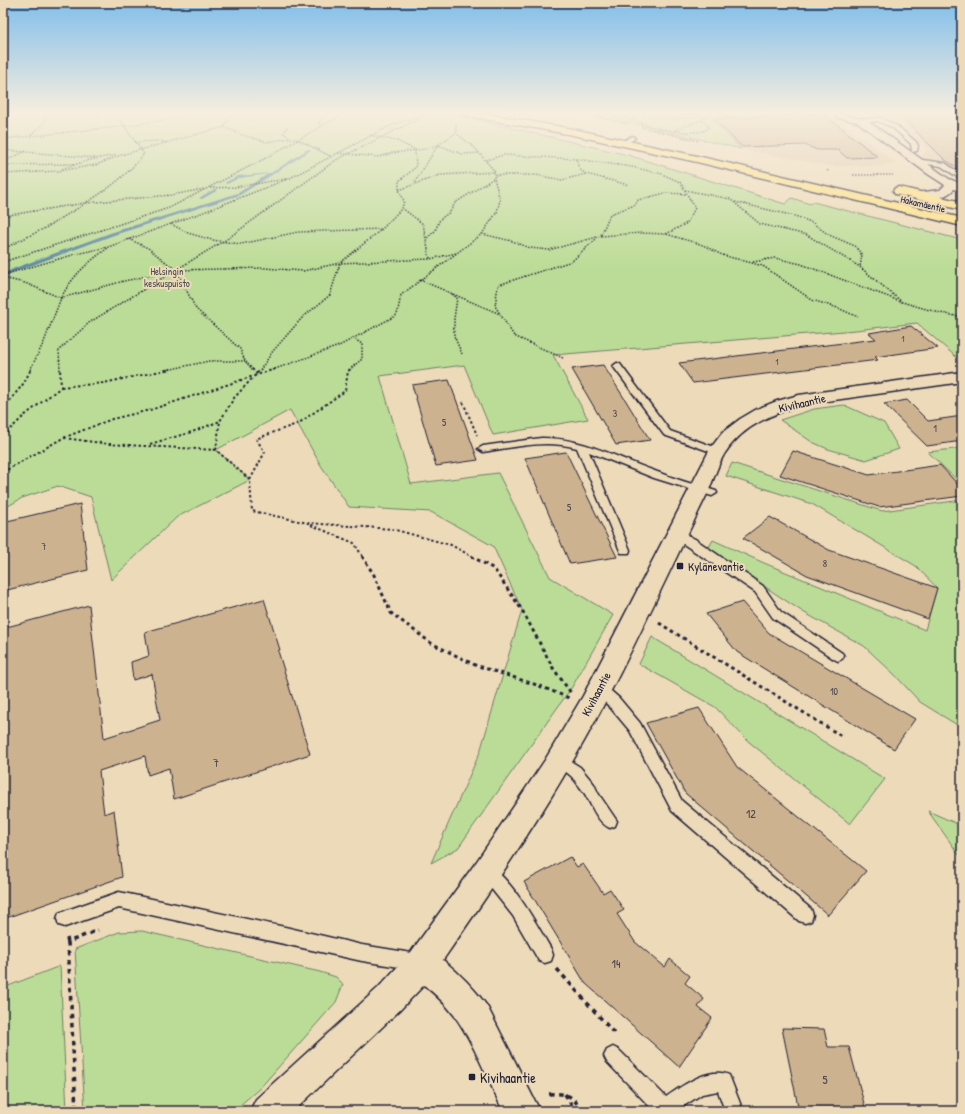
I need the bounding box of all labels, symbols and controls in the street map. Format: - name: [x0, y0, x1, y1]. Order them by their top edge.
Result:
- street label: Hakamäentie: [899, 193, 947, 215]
- park label: Helsingin keskuspuisto: [144, 265, 190, 290]
- house number: 1: [901, 333, 905, 345]
- house number: 1: [775, 356, 779, 368]
- street label: Kivihaantie: [777, 389, 827, 417]
- house number: 3: [613, 407, 618, 420]
- house number: 5: [442, 416, 447, 429]
- house number: 1: [933, 422, 937, 435]
- house number: 5: [567, 501, 572, 514]
- house number: 7: [42, 540, 47, 553]
- house number: 8: [823, 557, 827, 570]
- place label: Kylänevantie: [688, 558, 744, 575]
- marker: Kylänevantie: [675, 561, 685, 571]
- street label: Kivihaantie: [577, 669, 615, 719]
- house number: 10: [830, 685, 839, 698]
- house number: 7: [213, 754, 219, 771]
- house number: 12: [746, 805, 756, 822]
- house number: 14: [612, 955, 621, 972]
- place label: Kivihaantie: [480, 1068, 536, 1087]
- house number: 5: [822, 1071, 828, 1088]
- marker: Kivihaantie: [467, 1072, 477, 1082]

